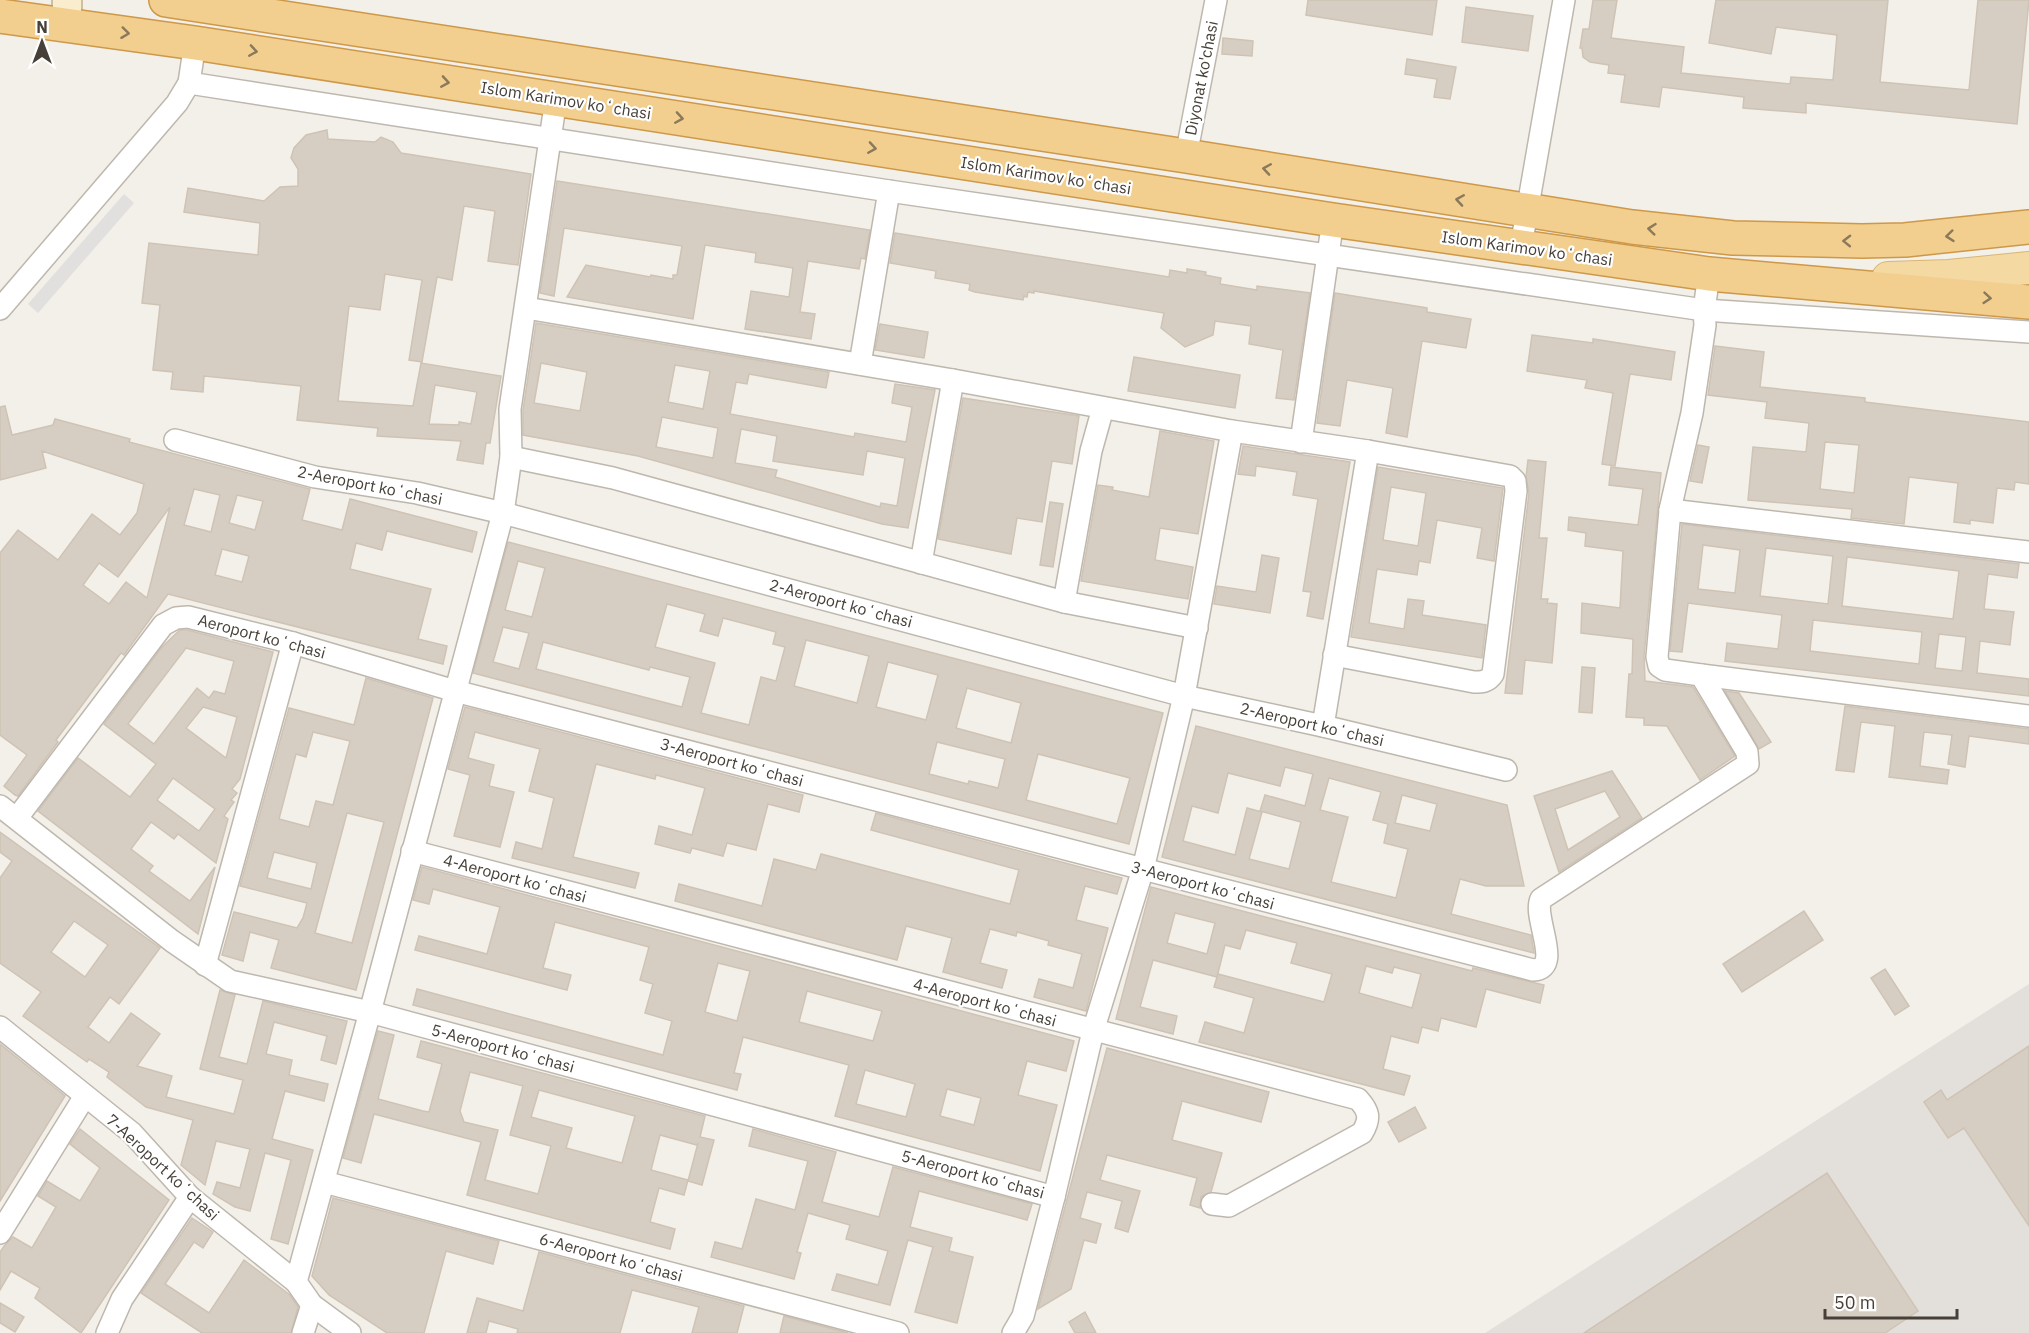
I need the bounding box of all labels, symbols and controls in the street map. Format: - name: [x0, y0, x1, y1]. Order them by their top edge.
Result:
- north arrow: [12, 12, 72, 72]
- text: N: [36, 17, 48, 37]
- street label: Diyonat ko'chasi: [1180, 19, 1222, 137]
- one-way arrow: [120, 27, 129, 39]
- one-way arrow: [248, 45, 257, 57]
- one-way arrow: [441, 75, 450, 87]
- street label: Islom Karimov koʻchasi: [479, 77, 653, 123]
- one-way arrow: [674, 111, 684, 124]
- one-way arrow: [868, 141, 877, 153]
- street label: Islom Karimov koʻchasi: [959, 152, 1133, 198]
- one-way arrow: [1262, 163, 1272, 175]
- one-way arrow: [1455, 194, 1465, 207]
- one-way arrow: [1648, 223, 1657, 236]
- street label: Islom Karimov koʻchasi: [1440, 226, 1614, 270]
- one-way arrow: [1945, 229, 1955, 242]
- one-way arrow: [1842, 235, 1851, 247]
- one-way arrow: [1982, 291, 1991, 304]
- street label: 2-Aeroport koʻchasi: [296, 461, 444, 509]
- street label: 2-Aeroport koʻchasi: [767, 574, 915, 632]
- street label: Aeroport koʻchasi: [196, 609, 328, 663]
- street label: 2-Aeroport koʻchasi: [1238, 698, 1386, 750]
- street label: 3-Aeroport koʻchasi: [658, 733, 806, 791]
- street label: 4-Aeroport koʻchasi: [441, 849, 589, 907]
- street label: 3-Aeroport koʻchasi: [1129, 856, 1277, 914]
- street label: 4-Aeroport koʻchasi: [911, 973, 1059, 1031]
- street label: 5-Aeroport koʻchasi: [429, 1019, 577, 1077]
- street label: 7-Aeroport koʻchasi: [102, 1109, 224, 1225]
- street label: 5-Aeroport koʻchasi: [899, 1145, 1047, 1203]
- street label: 6-Aeroport koʻchasi: [537, 1228, 685, 1286]
- scale bar: [1825, 1282, 1957, 1320]
- text: 50 m: [1834, 1291, 1876, 1314]

